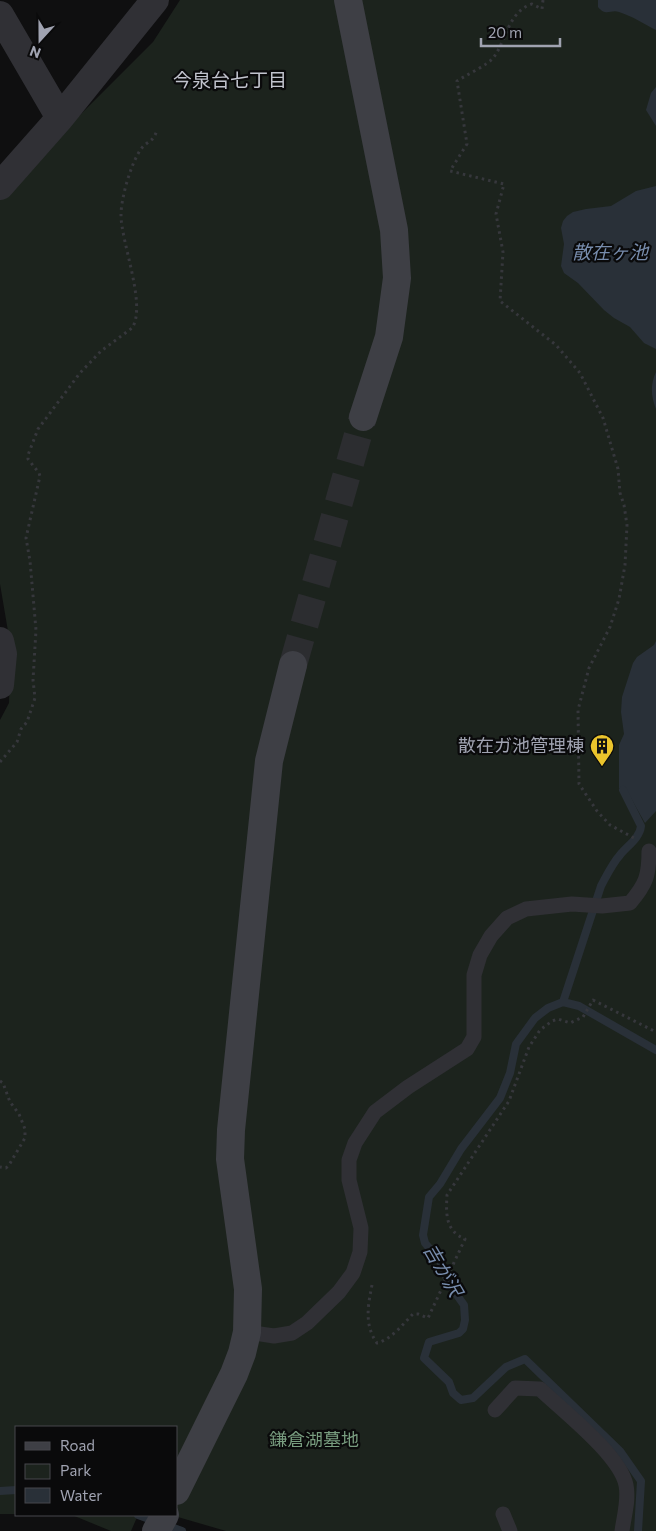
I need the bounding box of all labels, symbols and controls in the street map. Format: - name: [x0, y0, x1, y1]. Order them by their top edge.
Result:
- north arrow: [15, 15, 65, 65]
- scale bar: [481, 15, 560, 47]
- text: 20 m: [488, 23, 522, 41]
- text: N: [27, 43, 43, 62]
- district label: 今泉台七丁目: [173, 68, 287, 91]
- water label: 散在ヶ池: [572, 240, 650, 263]
- building icon: 散在ガ池管理棟: [589, 733, 615, 767]
- place label: 散在ガ池管理棟: [458, 734, 584, 756]
- water label: 吉が沢: [419, 1239, 469, 1303]
- legend: [15, 1426, 178, 1516]
- park label: 鎌倉湖墓地: [269, 1428, 359, 1450]
- text: Road: [60, 1436, 95, 1454]
- text: Park: [60, 1461, 91, 1479]
- text: Water: [60, 1486, 102, 1504]

